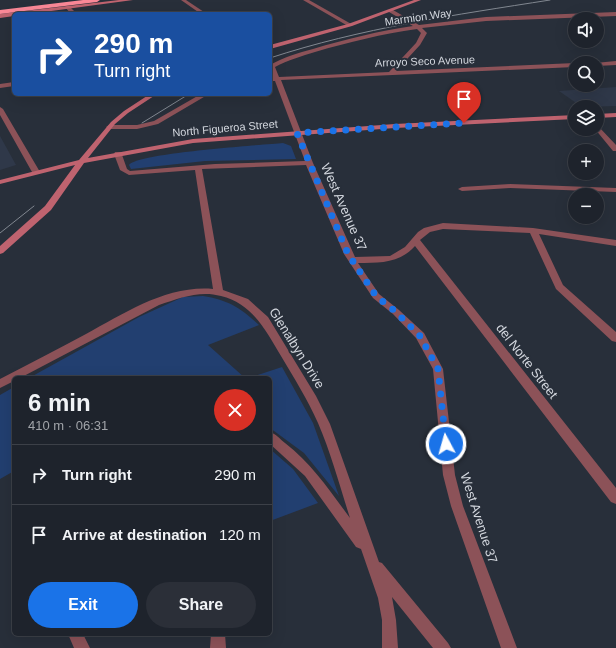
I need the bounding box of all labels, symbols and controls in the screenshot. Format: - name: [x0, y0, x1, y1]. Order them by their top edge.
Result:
- street label: Marmion Way: [384, 6, 453, 28]
- map controls: [568, 12, 604, 224]
- button: sound: [568, 12, 604, 48]
- icon: right: [28, 28, 80, 80]
- text: 290 m: [94, 28, 173, 59]
- street label: Arroyo Seco Avenue: [375, 53, 475, 69]
- button: search: [568, 56, 604, 92]
- text: Turn right: [94, 61, 170, 81]
- pin: [447, 82, 481, 123]
- icon: arrive: [453, 88, 475, 110]
- button: layers: [568, 100, 604, 136]
- street label: North Figueroa Street: [172, 117, 278, 139]
- button: +: [568, 144, 604, 180]
- street label: West Avenue 37: [318, 161, 370, 253]
- button: −: [568, 188, 604, 224]
- street label: Glenalbyn Drive: [266, 305, 328, 391]
- street label: del Norte Street: [493, 321, 561, 402]
- text: 6 min: [28, 389, 91, 416]
- button: close: [214, 389, 256, 431]
- text: 410 m · 06:31: [28, 418, 108, 433]
- position arrow: [425, 423, 467, 465]
- icon: right: [28, 464, 50, 486]
- text: Turn right: [62, 466, 132, 483]
- text: 290 m: [214, 466, 256, 483]
- street label: West Avenue 37: [457, 471, 501, 565]
- icon: arrive: [28, 524, 50, 546]
- text: Arrive at destination: [62, 526, 207, 543]
- text: 120 m: [219, 526, 261, 543]
- button: Exit: [28, 582, 138, 628]
- button: Share: [146, 582, 256, 628]

